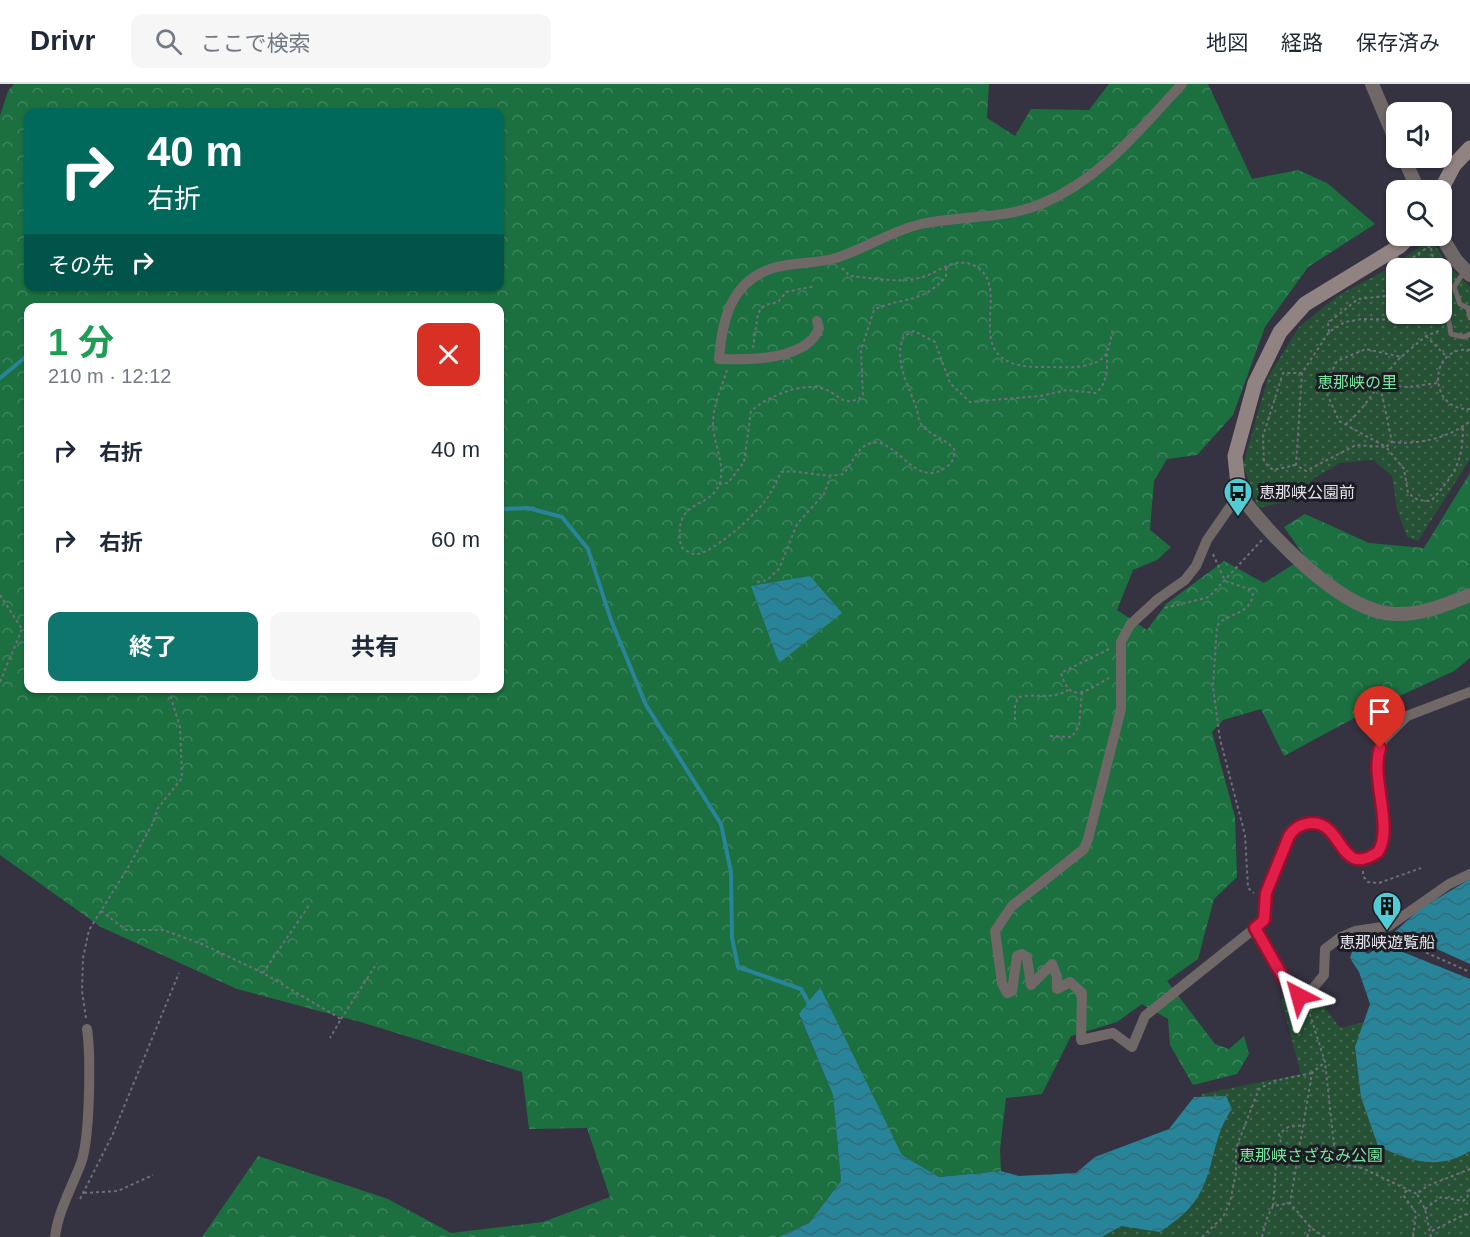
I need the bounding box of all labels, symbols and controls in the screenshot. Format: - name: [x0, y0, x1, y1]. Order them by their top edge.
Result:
- search box: [131, 14, 551, 68]
- text: Drivr: [30, 25, 95, 56]
- icon: search: [152, 25, 185, 58]
- text: ここで検索: [200, 31, 310, 56]
- text: 地図: [1206, 31, 1248, 54]
- text: 経路: [1281, 31, 1323, 54]
- text: 保存済み: [1356, 31, 1440, 54]
- map controls: [1386, 102, 1452, 324]
- button: sound: [1386, 102, 1452, 168]
- text: 40 m: [147, 128, 243, 175]
- icon: right: [48, 132, 126, 210]
- button: search: [1386, 180, 1452, 246]
- text: 右折: [147, 184, 201, 214]
- icon: right: [126, 246, 159, 279]
- text: その先: [48, 253, 114, 278]
- button: layers: [1386, 258, 1452, 324]
- text: 1 分: [48, 322, 114, 363]
- button: close: [417, 323, 480, 386]
- text: 210 m · 12:12: [48, 365, 171, 387]
- park label: 恵那峡の里: [1317, 374, 1397, 391]
- icon: right: [48, 434, 81, 467]
- text: 40 m: [431, 437, 480, 462]
- text: 右折: [99, 440, 143, 465]
- bus stop icon: 恵那峡公園前: [1222, 476, 1254, 518]
- place label: 恵那峡公園前: [1259, 484, 1355, 501]
- icon: right: [48, 524, 81, 557]
- text: 60 m: [431, 527, 480, 552]
- text: 右折: [99, 530, 143, 555]
- button: 終了: [48, 612, 258, 681]
- button: 共有: [270, 612, 480, 681]
- pin: [1354, 686, 1405, 748]
- icon: arrive: [1363, 695, 1396, 728]
- building icon: 恵那峡遊覧船: [1371, 890, 1403, 932]
- place label: 恵那峡遊覧船: [1339, 934, 1435, 951]
- position arrow: [1267, 964, 1331, 1028]
- park label: 恵那峡さざなみ公園: [1239, 1147, 1383, 1164]

